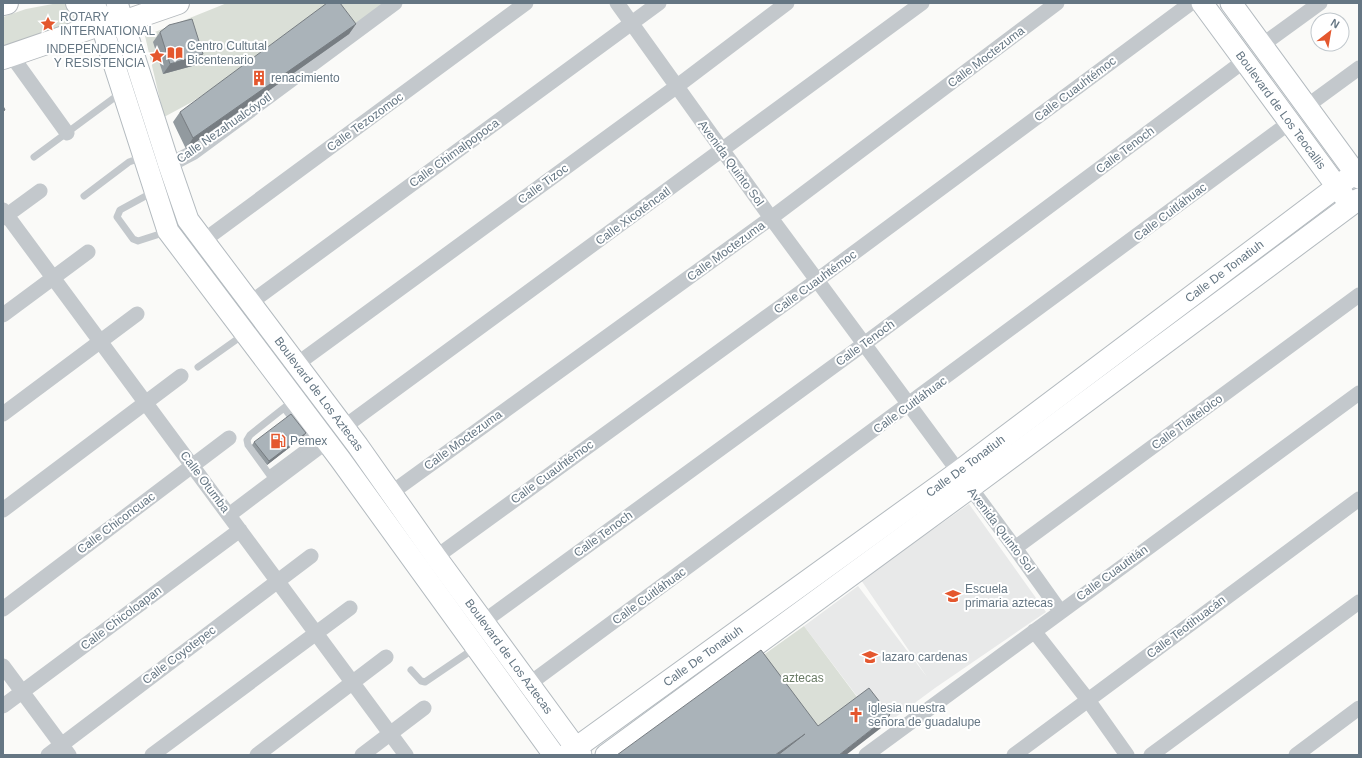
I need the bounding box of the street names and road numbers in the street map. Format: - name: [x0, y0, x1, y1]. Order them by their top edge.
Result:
- street label: Calle Moctezuma: [945, 23, 1027, 90]
- street label: Boulevard de Los Teocallis: [1233, 49, 1329, 172]
- street label: Calle Cuauhtémoc: [1031, 54, 1119, 124]
- street label: Calle Nezahualcóyotl: [174, 90, 274, 166]
- street label: Calle Tezozomoc: [324, 90, 406, 154]
- street label: Calle Chimalpopoca: [406, 116, 502, 190]
- street label: Avenida Quinto Sol: [695, 117, 767, 209]
- street label: Calle Tenoch: [1093, 124, 1157, 176]
- street label: Calle Tizoc: [515, 161, 571, 207]
- street label: Calle Cuitláhuac: [1131, 180, 1209, 244]
- street label: Calle Xicoténcatl: [593, 184, 673, 248]
- street label: Calle Moctezuma: [684, 218, 768, 284]
- street label: Calle De Tonatiuh: [1182, 237, 1266, 305]
- street label: Calle Cuauhtémoc: [771, 247, 859, 317]
- street label: Calle Tenoch: [833, 317, 897, 369]
- street label: Boulevard de Los Aztecas: [271, 334, 366, 454]
- street label: Calle Cuitláhuac: [871, 374, 949, 436]
- street label: Calle Tlaltelolco: [1149, 391, 1226, 452]
- street label: Calle Moctezuma: [421, 407, 505, 473]
- street label: Calle De Tonatiuh: [923, 432, 1008, 500]
- street label: Calle Cuauhtémoc: [508, 437, 596, 507]
- street label: Calle Otumba: [177, 448, 233, 516]
- street label: Avenida Quinto Sol: [965, 485, 1037, 575]
- street label: Calle Chiconcuac: [74, 489, 158, 557]
- street label: Calle Tenoch: [571, 508, 635, 560]
- street label: Calle Cuautitlán: [1074, 542, 1150, 604]
- street label: Calle Cuitláhuac: [610, 565, 688, 627]
- street label: Calle Chicoloapan: [78, 583, 164, 653]
- street label: Calle Teotihuacán: [1144, 593, 1228, 661]
- street label: Boulevard de Los Aztecas: [462, 596, 555, 717]
- street label: Calle Coyotepec: [140, 623, 218, 687]
- street label: Calle De Tonatiuh: [661, 623, 746, 689]

